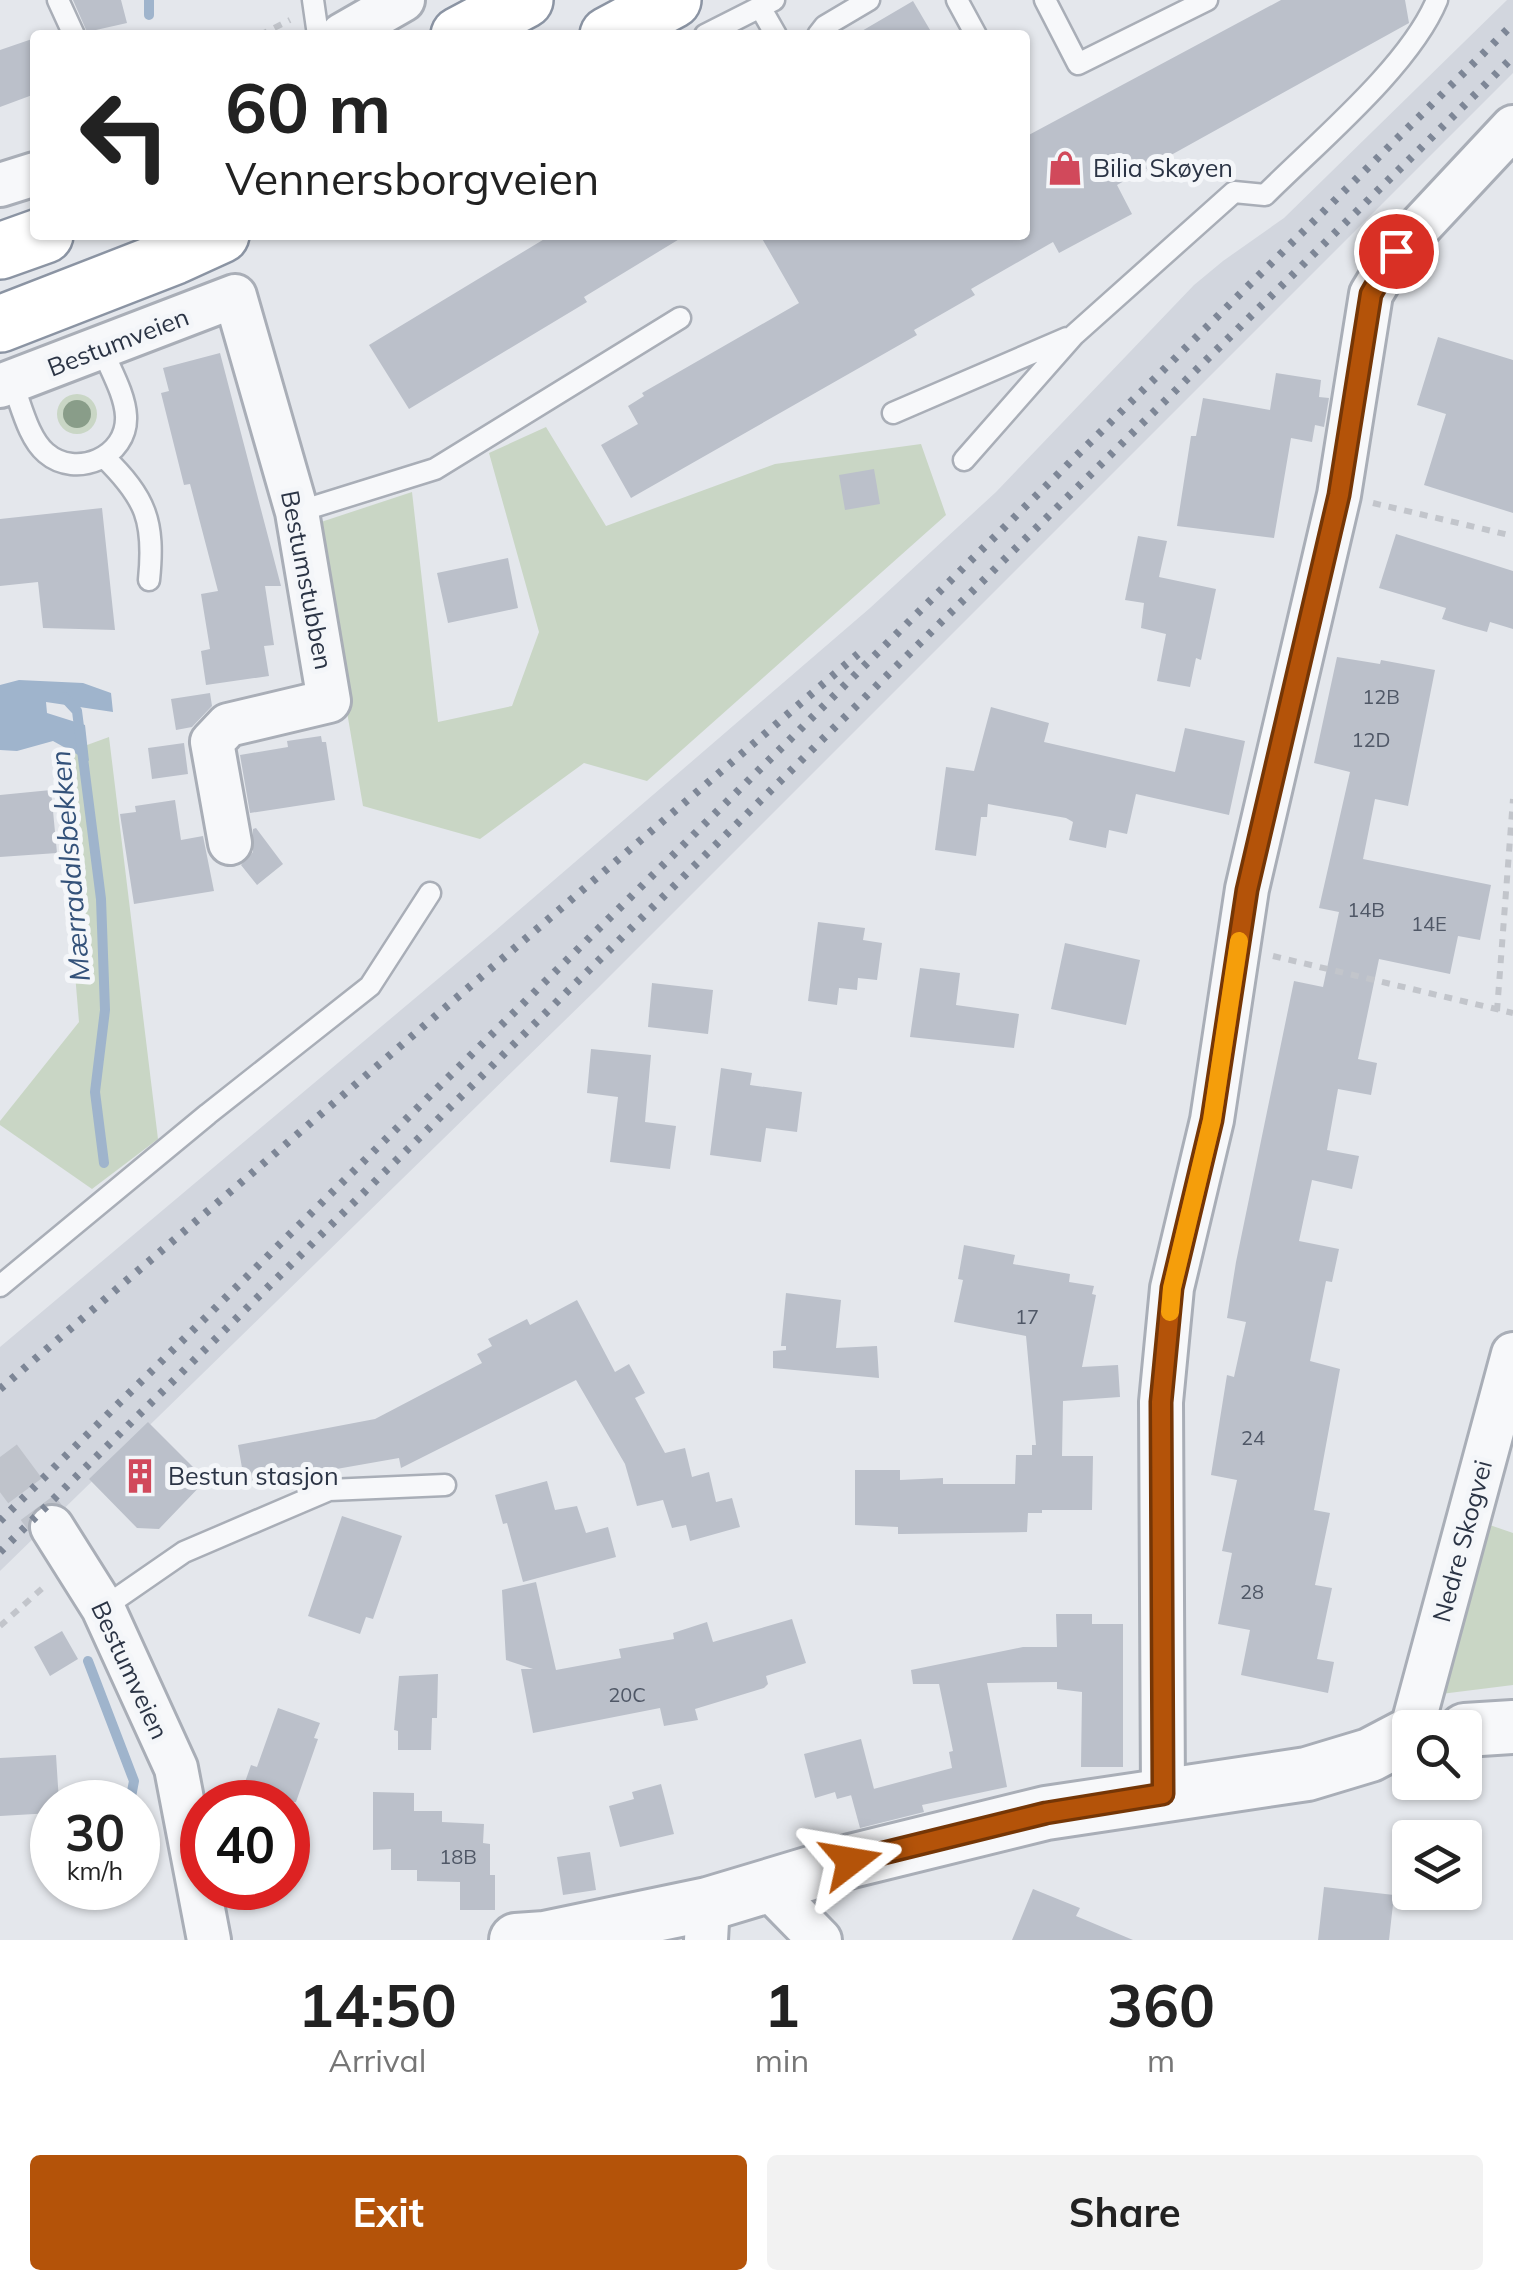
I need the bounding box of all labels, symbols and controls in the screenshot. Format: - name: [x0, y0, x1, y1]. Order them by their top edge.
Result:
- text: 60 m: [225, 63, 391, 151]
- icon: left: [60, 70, 190, 200]
- shop icon: Bilia Skøyen: [1046, 149, 1084, 187]
- text: Vennersborgveien: [225, 150, 599, 206]
- place label: Bilia Skøyen: [1093, 152, 1233, 183]
- pin: [1354, 209, 1439, 294]
- icon: arrive: [1369, 224, 1424, 279]
- street label: Bestumveien: [43, 300, 193, 383]
- street label: Bestumstubben: [275, 488, 340, 672]
- house number: 12B: [1362, 684, 1400, 709]
- house number: 12D: [1352, 727, 1390, 752]
- water label: Mærradalsbekken: [42, 749, 97, 983]
- house number: 14B: [1347, 897, 1385, 922]
- house number: 14E: [1411, 911, 1447, 936]
- house number: 17: [1015, 1304, 1039, 1329]
- house number: 24: [1241, 1425, 1265, 1450]
- street label: Nedre Skogvei: [1425, 1456, 1498, 1625]
- building icon: Bestun stasjon: [121, 1457, 159, 1495]
- place label: Bestun stasjon: [168, 1460, 339, 1491]
- house number: 28: [1240, 1579, 1264, 1604]
- street label: Bestumveien: [85, 1596, 176, 1744]
- house number: 20C: [608, 1682, 646, 1707]
- map controls: [1392, 1710, 1482, 1910]
- button: search: [1392, 1710, 1482, 1800]
- speed limit sign: 40: [180, 1780, 310, 1910]
- text: 30: [65, 1801, 125, 1864]
- position arrow: [799, 1809, 903, 1913]
- button: layers: [1392, 1820, 1482, 1910]
- house number: 18B: [439, 1844, 477, 1869]
- text: km/h: [67, 1855, 123, 1886]
- text: 14:50: [298, 1967, 457, 2042]
- text: 1: [764, 1967, 800, 2042]
- text: 360: [1107, 1967, 1215, 2042]
- text: Arrival: [328, 2040, 426, 2080]
- text: min: [755, 2040, 809, 2080]
- text: m: [1147, 2040, 1175, 2080]
- button: Exit: [30, 2155, 747, 2270]
- button: Share: [767, 2155, 1483, 2270]

